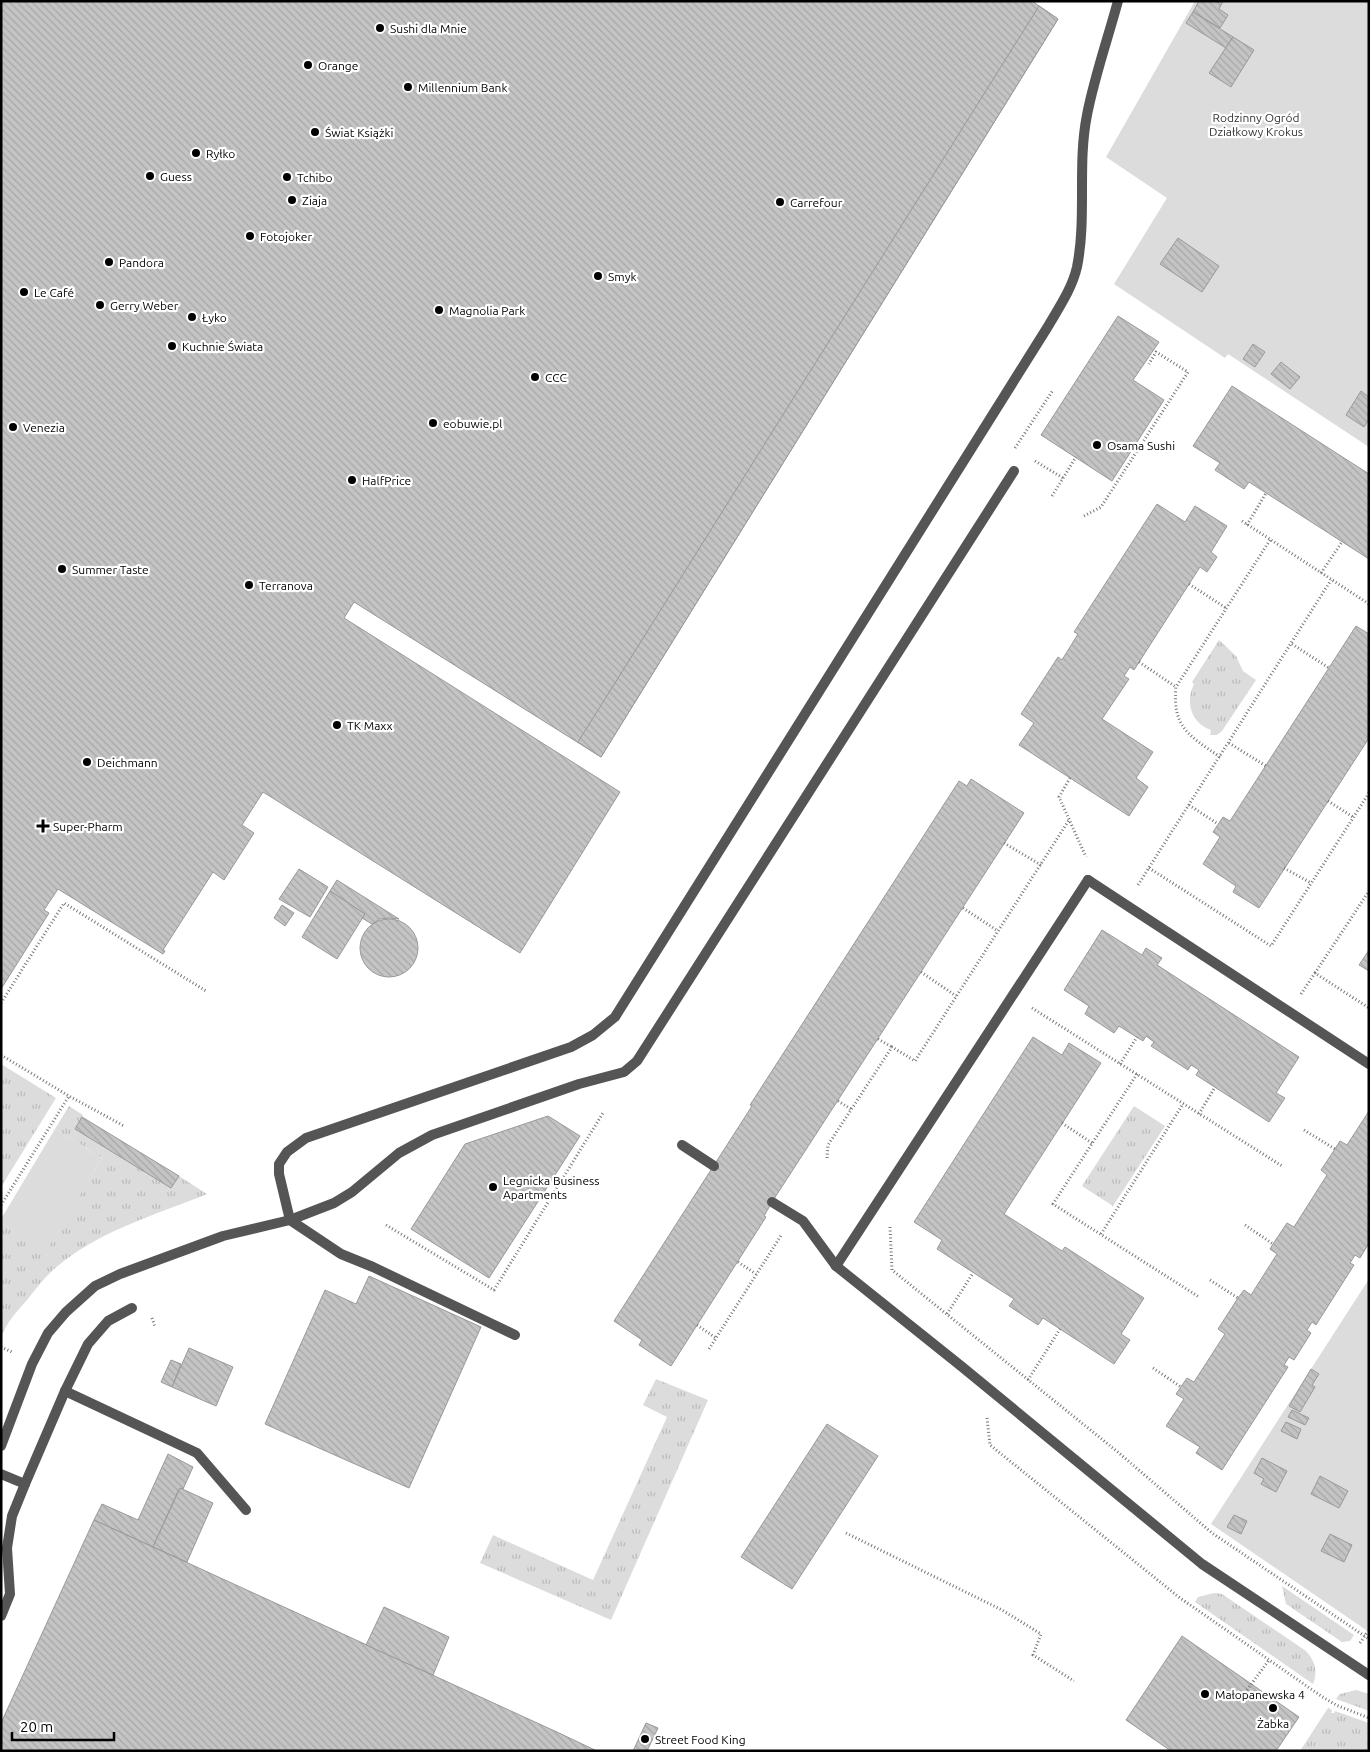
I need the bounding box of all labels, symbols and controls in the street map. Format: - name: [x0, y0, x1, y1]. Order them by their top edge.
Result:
- marker: Sushi dla Mnie: [374, 22, 386, 34]
- place label: Sushi dla Mnie: [390, 22, 467, 35]
- marker: Orange: [302, 59, 314, 71]
- place label: Orange: [318, 59, 358, 72]
- marker: Millennium Bank: [402, 81, 414, 93]
- place label: Millennium Bank: [418, 81, 508, 94]
- park label: Rodzinny Ogród Działkowy Krokus: [1209, 111, 1303, 138]
- marker: Świat Książki: [309, 126, 321, 138]
- place label: Świat Książki: [325, 126, 393, 139]
- marker: Ryłko: [190, 147, 202, 159]
- place label: Ryłko: [206, 147, 235, 160]
- marker: Guess: [144, 170, 156, 182]
- place label: Guess: [160, 170, 192, 183]
- marker: Tchibo: [281, 171, 293, 183]
- place label: Tchibo: [297, 171, 332, 184]
- marker: Ziaja: [286, 194, 298, 206]
- place label: Ziaja: [302, 194, 327, 207]
- marker: Carrefour: [774, 196, 786, 208]
- place label: Carrefour: [790, 196, 843, 209]
- marker: Fotojoker: [244, 230, 256, 242]
- place label: Fotojoker: [260, 230, 312, 243]
- marker: Pandora: [103, 256, 115, 268]
- place label: Pandora: [119, 256, 164, 269]
- marker: Smyk: [592, 270, 604, 282]
- place label: Smyk: [608, 270, 637, 283]
- marker: Le Café: [18, 286, 30, 298]
- place label: Le Café: [34, 286, 74, 299]
- marker: Gerry Weber: [94, 299, 106, 311]
- place label: Gerry Weber: [110, 299, 179, 312]
- marker: Magnolia Park: [433, 304, 445, 316]
- place label: Magnolia Park: [449, 304, 525, 317]
- marker: Łyko: [186, 311, 198, 323]
- place label: Łyko: [202, 311, 227, 324]
- marker: Kuchnie Świata: [166, 340, 178, 352]
- place label: Kuchnie Świata: [182, 340, 263, 353]
- marker: CCC: [529, 371, 541, 383]
- place label: CCC: [545, 371, 567, 384]
- marker: eobuwie.pl: [427, 417, 439, 429]
- place label: eobuwie.pl: [443, 417, 502, 430]
- marker: Venezia: [7, 421, 19, 433]
- place label: Venezia: [23, 421, 65, 434]
- marker: Osama Sushi: [1091, 439, 1103, 451]
- place label: Osama Sushi: [1107, 439, 1175, 452]
- marker: HalfPrice: [346, 474, 358, 486]
- place label: HalfPrice: [362, 474, 411, 487]
- marker: Summer Taste: [56, 563, 68, 575]
- place label: Summer Taste: [72, 563, 149, 576]
- marker: Terranova: [243, 579, 255, 591]
- place label: Terranova: [259, 579, 313, 592]
- marker: TK Maxx: [331, 719, 343, 731]
- place label: TK Maxx: [347, 719, 393, 732]
- marker: Deichmann: [81, 756, 93, 768]
- place label: Deichmann: [97, 756, 158, 769]
- marker: Super-Pharm: [37, 820, 49, 832]
- place label: Super-Pharm: [53, 820, 123, 833]
- place label: Legnicka Business Apartments: [503, 1174, 599, 1201]
- marker: Legnicka Business Apartments: [487, 1181, 499, 1193]
- marker: Małopanewska 4: [1199, 1688, 1211, 1700]
- place label: Małopanewska 4: [1215, 1688, 1305, 1701]
- marker: Żabka: [1267, 1702, 1279, 1714]
- scale bar: [12, 1710, 115, 1742]
- place label: Żabka: [1257, 1717, 1289, 1730]
- text: 20 m: [20, 1718, 53, 1735]
- marker: Street Food King: [639, 1733, 651, 1745]
- place label: Street Food King: [655, 1733, 746, 1746]

